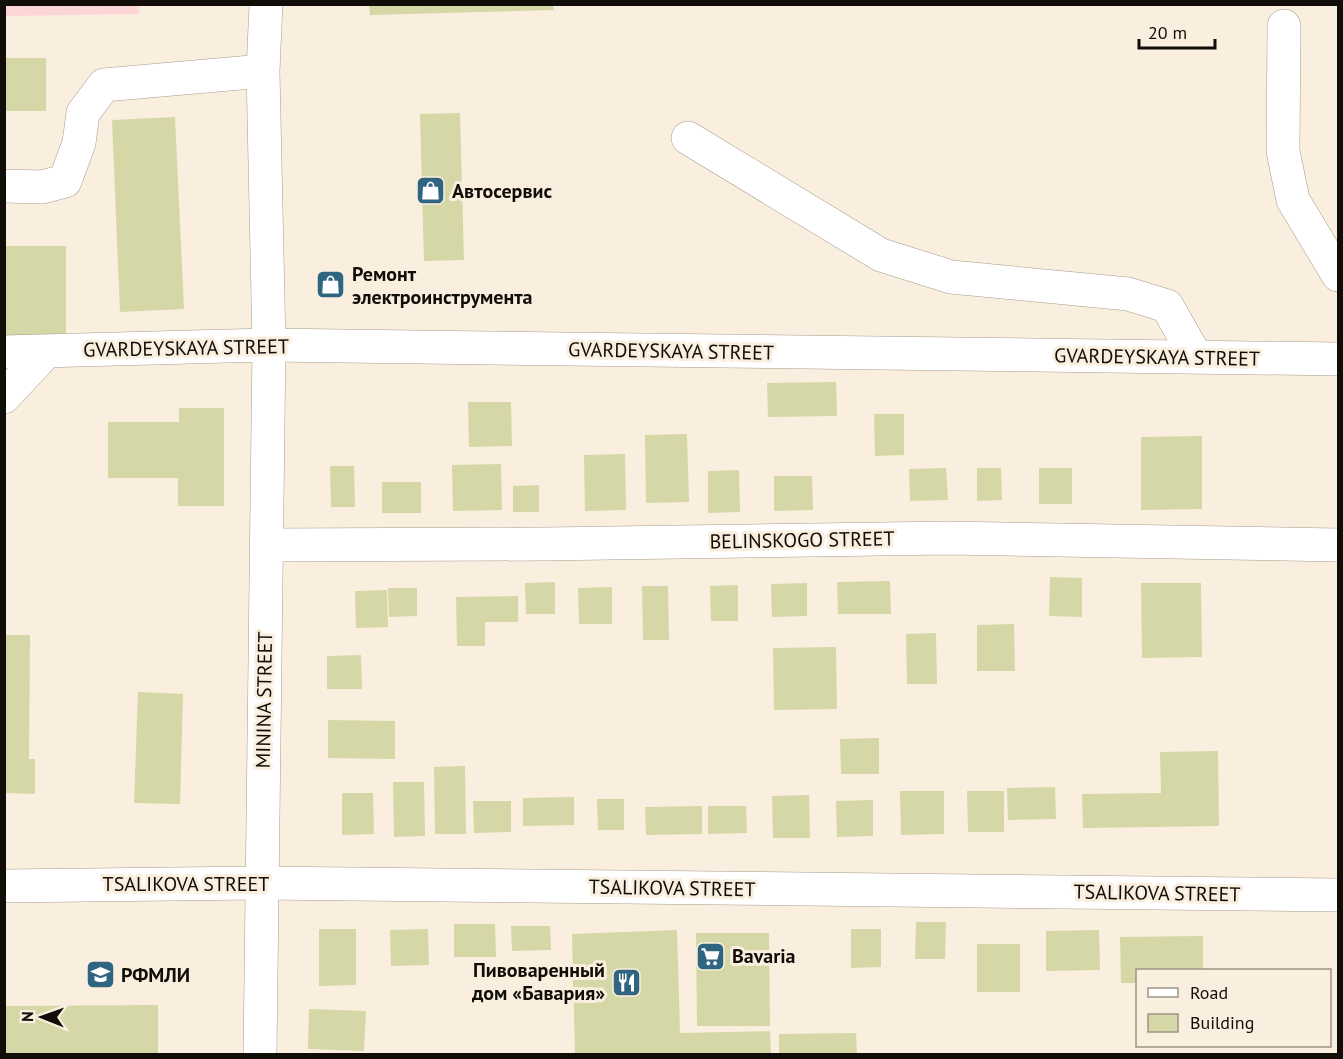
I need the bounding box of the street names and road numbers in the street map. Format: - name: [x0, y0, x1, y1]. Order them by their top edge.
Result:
- street label: GVARDEYSKAYA STREET: [83, 333, 289, 363]
- street label: GVARDEYSKAYA STREET: [568, 336, 774, 366]
- street label: GVARDEYSKAYA STREET: [1054, 342, 1260, 372]
- street label: BELINSKOGO STREET: [709, 525, 895, 555]
- street label: MININA STREET: [250, 631, 278, 769]
- street label: TSALIKOVA STREET: [103, 871, 269, 897]
- street label: TSALIKOVA STREET: [588, 874, 756, 902]
- street label: TSALIKOVA STREET: [1073, 879, 1241, 907]

